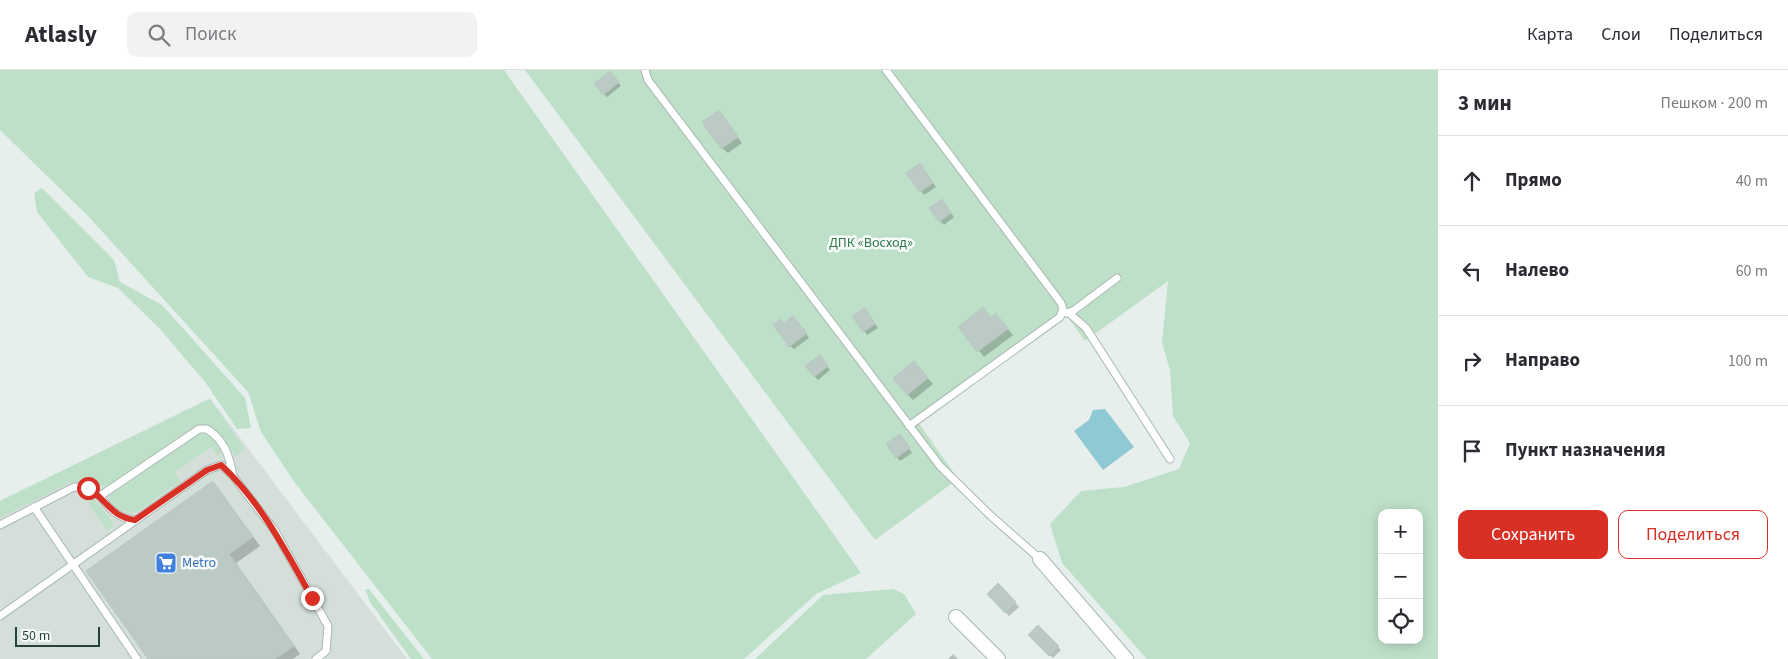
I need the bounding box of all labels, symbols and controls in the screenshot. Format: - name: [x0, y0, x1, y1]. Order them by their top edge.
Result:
- search box: [127, 12, 477, 57]
- text: Atlasly: [25, 17, 97, 52]
- icon: search: [145, 21, 173, 49]
- text: Поиск: [185, 21, 236, 48]
- text: Карта: [1527, 22, 1573, 47]
- text: Слои: [1601, 22, 1641, 47]
- text: Поделиться: [1669, 22, 1763, 47]
- text: 3 мин: [1458, 88, 1512, 118]
- text: Пешком · 200 m: [1661, 92, 1768, 114]
- icon: ahead: [1458, 167, 1486, 195]
- text: Прямо: [1505, 167, 1562, 194]
- text: 40 m: [1736, 170, 1768, 192]
- park label: ДПК «Восход»: [829, 233, 913, 253]
- icon: left: [1458, 257, 1486, 285]
- text: Налево: [1505, 257, 1569, 284]
- text: 60 m: [1736, 260, 1768, 282]
- icon: right: [1458, 347, 1486, 375]
- text: Направо: [1505, 347, 1580, 374]
- text: 100 m: [1728, 350, 1768, 372]
- icon: arrive: [1458, 437, 1486, 465]
- text: Пункт назначения: [1505, 437, 1666, 464]
- route start: [77, 477, 100, 500]
- map controls: [1378, 509, 1423, 644]
- button: +: [1378, 509, 1423, 554]
- button: Сохранить: [1458, 510, 1608, 559]
- button: Поделиться: [1618, 510, 1768, 559]
- supermarket icon: Metro: [154, 551, 178, 575]
- place label: Metro: [182, 553, 216, 573]
- button: −: [1378, 554, 1423, 599]
- route end: [301, 587, 324, 610]
- button: locate: [1378, 599, 1423, 644]
- scale bar: [15, 624, 100, 647]
- text: 50 m: [22, 626, 50, 646]

